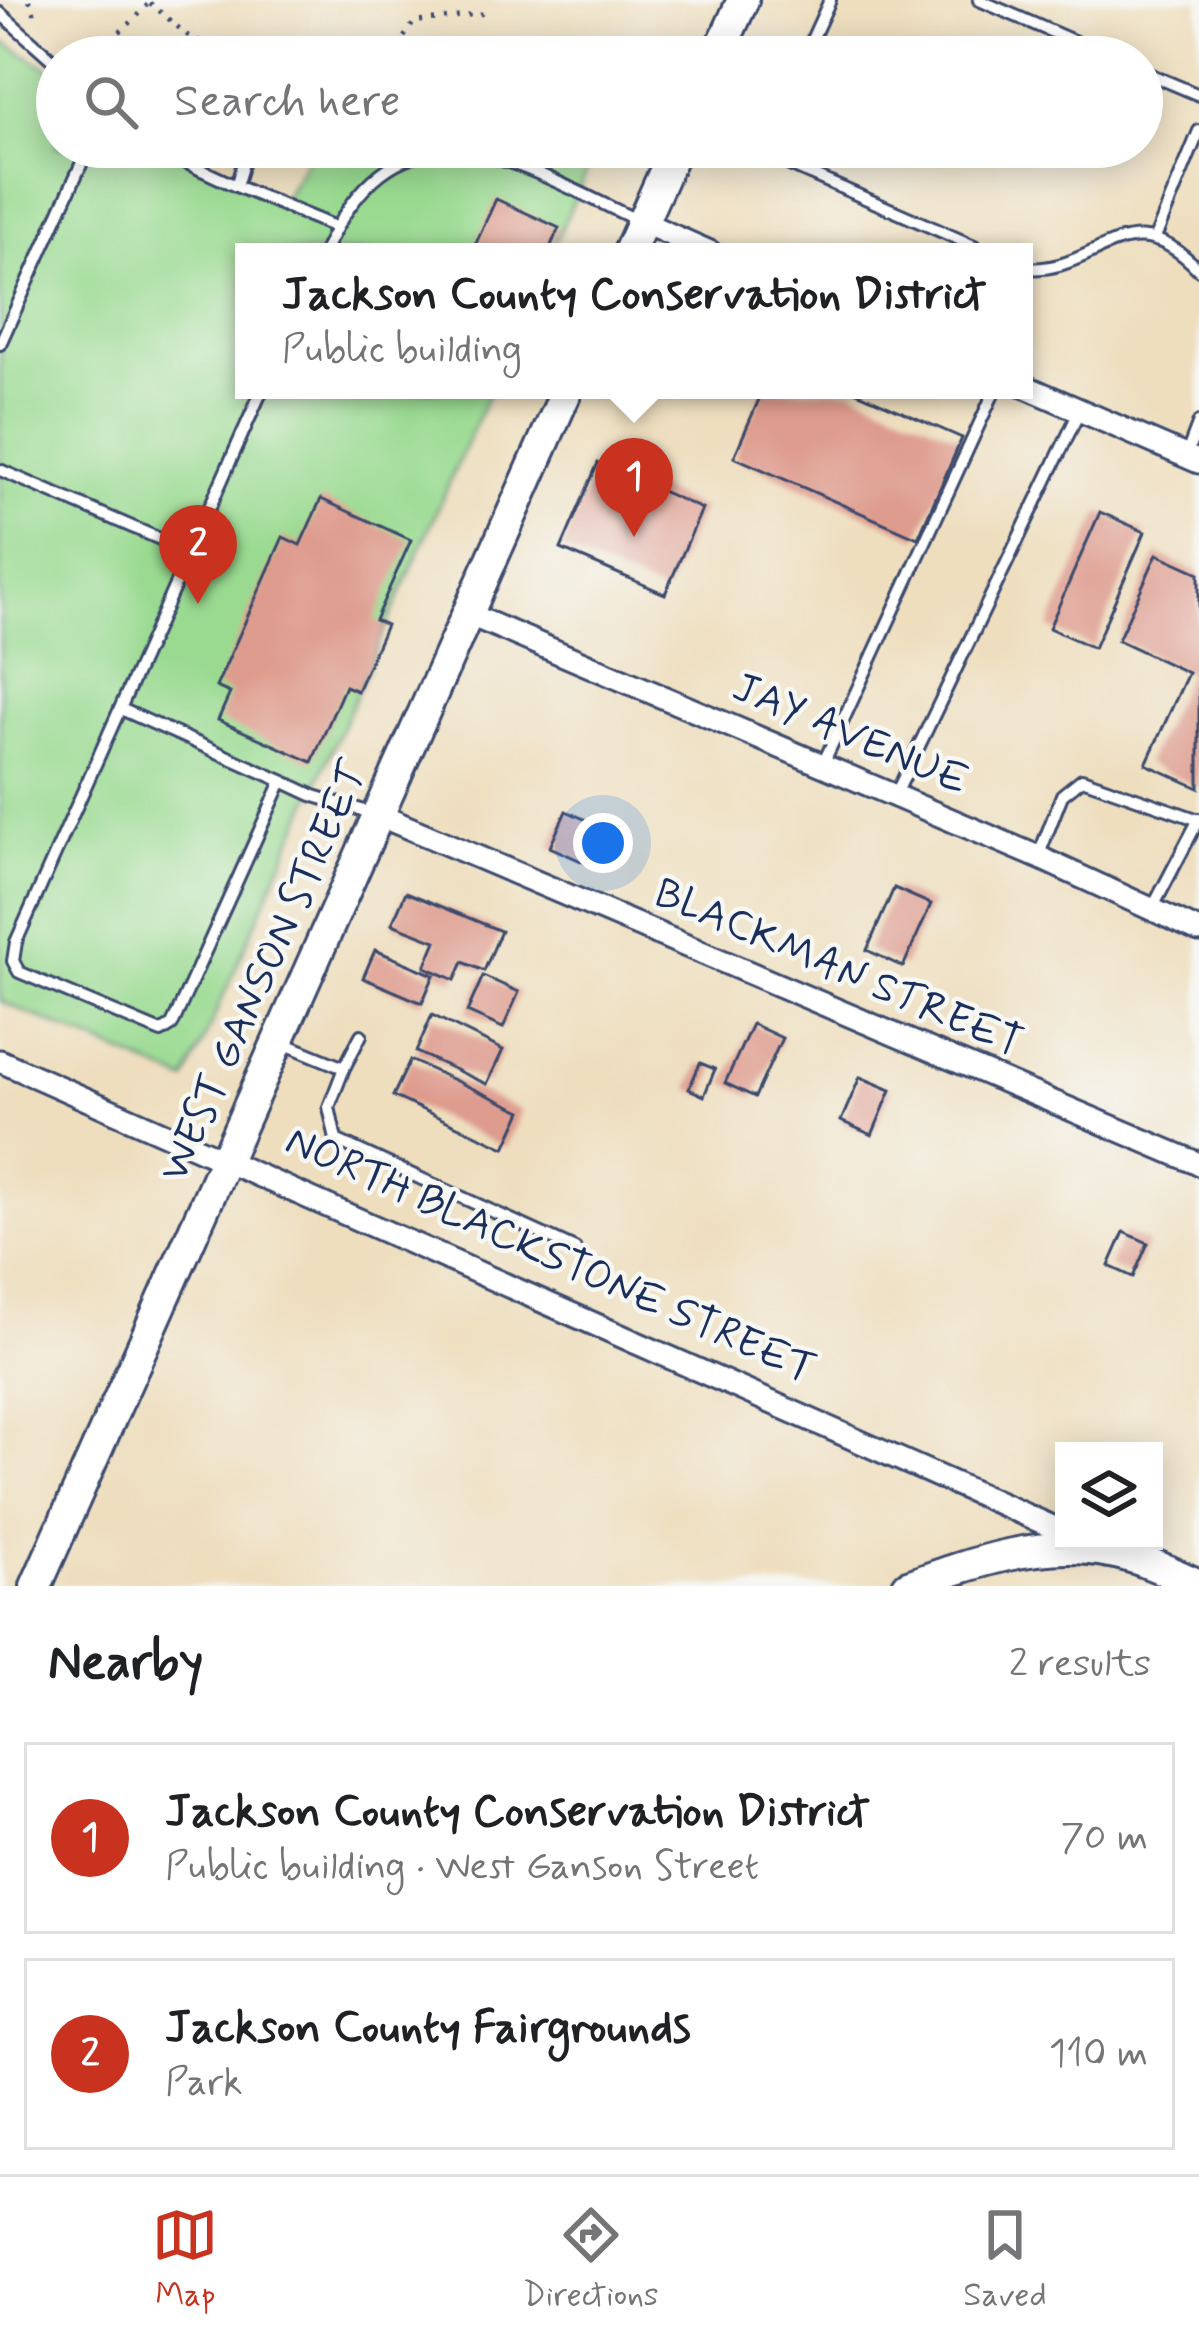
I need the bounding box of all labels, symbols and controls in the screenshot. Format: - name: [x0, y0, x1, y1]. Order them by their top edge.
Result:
- search box: [36, 36, 1163, 168]
- icon: search: [78, 69, 144, 135]
- text: Search here: [174, 73, 401, 132]
- popup: [235, 243, 1033, 399]
- text: Jackson County Conservation District: [282, 266, 986, 325]
- text: Public building: [282, 325, 522, 376]
- pin: 1: [595, 438, 673, 537]
- pin: 2: [159, 505, 237, 604]
- street label: JAY AVENUE: [724, 661, 976, 809]
- street label: WEST GANSON STREET: [147, 752, 383, 1191]
- your location: [573, 813, 633, 873]
- street label: BLACKMAN STREET: [645, 867, 1031, 1071]
- street label: NORTH BLACKSTONE STREET: [276, 1114, 824, 1398]
- map controls: [1055, 1442, 1163, 1550]
- button: layers: [1055, 1442, 1163, 1550]
- text: Nearby: [48, 1631, 203, 1697]
- text: 2 results: [1009, 1639, 1151, 1690]
- text: Jackson County Conservation District: [165, 1783, 870, 1842]
- text: 1: [81, 1813, 99, 1864]
- text: 70 m: [1060, 1813, 1148, 1864]
- text: Public building · West Ganson Street: [165, 1842, 759, 1893]
- text: Jackson County Fairgrounds: [165, 1999, 691, 2058]
- text: 2: [80, 2029, 100, 2080]
- text: 110 m: [1049, 2029, 1148, 2080]
- text: Park: [165, 2058, 243, 2109]
- tab: Map: [152, 2202, 218, 2318]
- tab: Directions: [523, 2202, 659, 2318]
- tab: Saved: [963, 2202, 1047, 2318]

